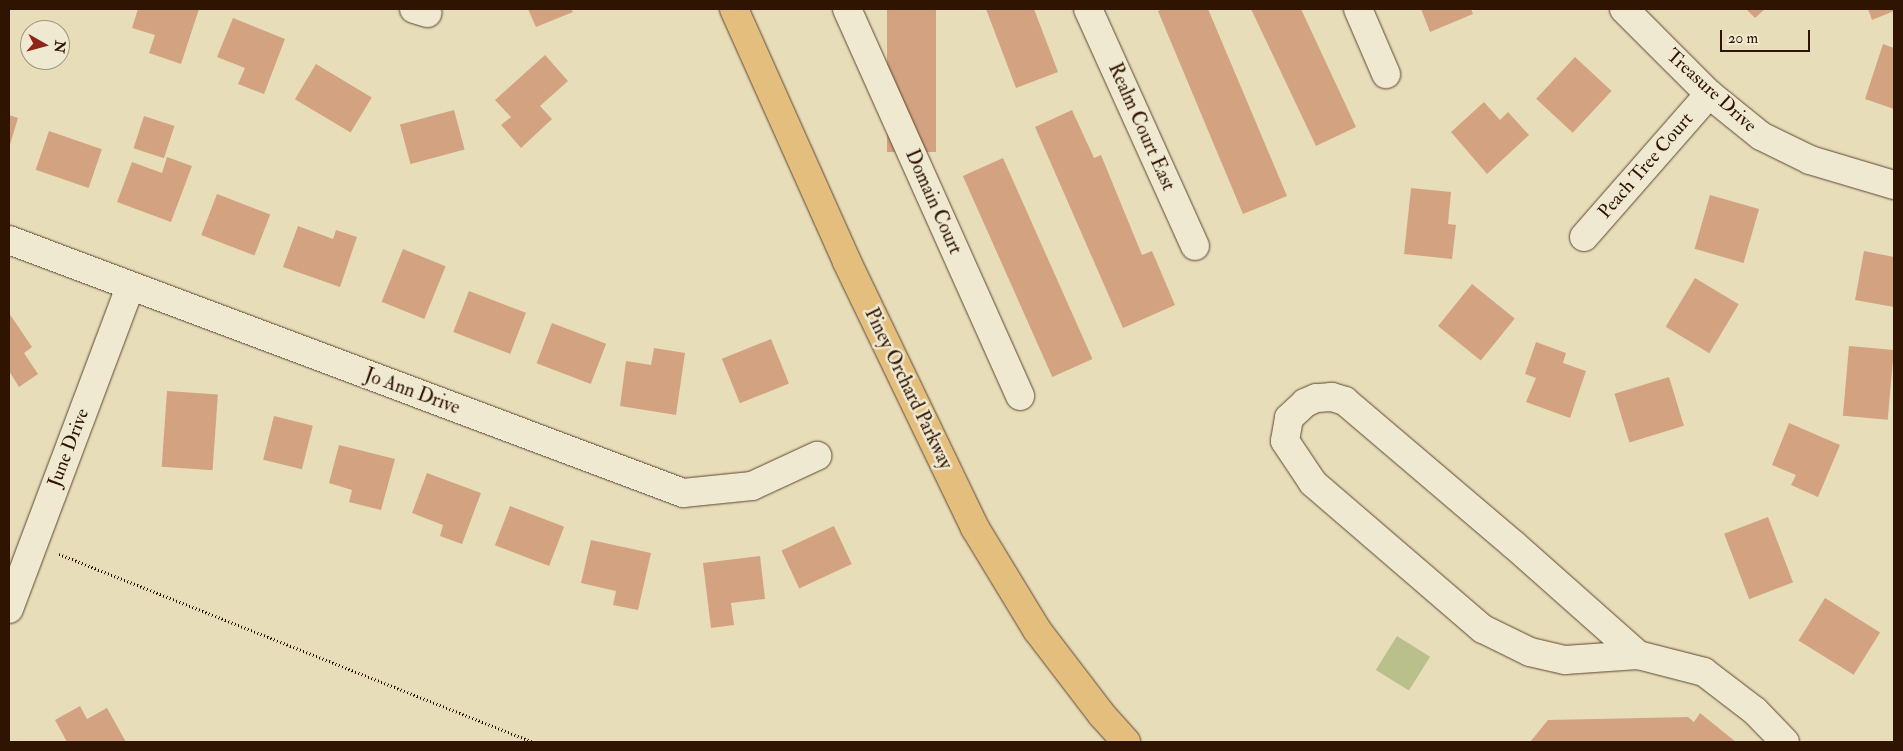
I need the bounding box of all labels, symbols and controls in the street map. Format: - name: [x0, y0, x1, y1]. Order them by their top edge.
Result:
- north arrow: [20, 20, 70, 70]
- scale bar: [1723, 20, 1813, 52]
- text: 20 m: [1728, 29, 1758, 48]
- text: N: [50, 39, 69, 54]
- street label: Treasure Drive: [1661, 45, 1761, 137]
- street label: Realm Court East: [1103, 60, 1179, 194]
- street label: Peach Tree Court: [1594, 108, 1698, 224]
- street label: Domain Court: [900, 146, 966, 258]
- street label: Piney Orchard Parkway: [859, 305, 957, 473]
- street label: Jo Ann Drive: [361, 364, 463, 420]
- street label: June Drive: [44, 405, 94, 491]

